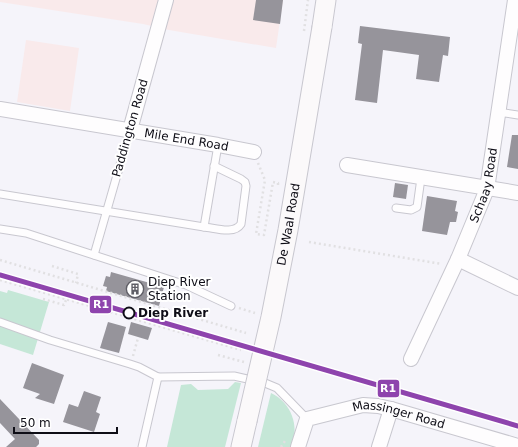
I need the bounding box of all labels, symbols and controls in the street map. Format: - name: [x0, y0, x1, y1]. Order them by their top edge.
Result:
- street label: Paddington Road: [109, 77, 151, 179]
- street label: Mile End Road: [143, 126, 230, 154]
- street label: Schaay Road: [467, 147, 500, 225]
- street label: De Waal Road: [274, 182, 303, 267]
- place label: Diep River Station: [148, 275, 211, 303]
- building icon: Diep River Station: [125, 279, 145, 299]
- line badge: R1: [89, 295, 112, 314]
- text: R1: [93, 298, 109, 311]
- marker: Diep River: [122, 306, 136, 320]
- place label: Diep River: [138, 306, 208, 320]
- line badge: R1: [377, 379, 400, 398]
- text: R1: [380, 382, 396, 395]
- street label: Massinger Road: [351, 398, 447, 431]
- scale bar: [14, 409, 117, 435]
- text: 50 m: [20, 416, 51, 430]

